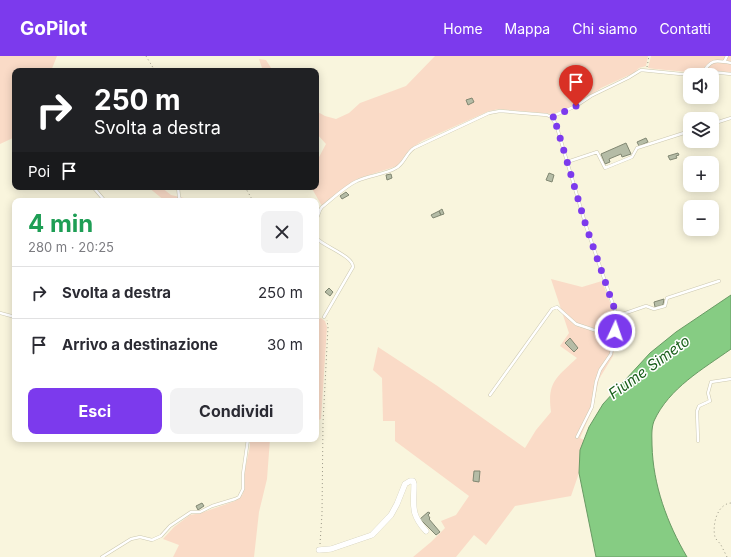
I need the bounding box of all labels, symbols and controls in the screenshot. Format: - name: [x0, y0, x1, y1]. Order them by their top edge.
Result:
- text: GoPilot: [20, 17, 87, 40]
- text: Home: [443, 20, 483, 37]
- text: Mappa: [505, 20, 550, 37]
- text: Chi siamo: [572, 20, 637, 37]
- text: Contatti: [659, 20, 711, 37]
- pin: [559, 65, 593, 106]
- map controls: [683, 68, 719, 236]
- button: sound: [683, 68, 719, 104]
- icon: arrive: [565, 71, 587, 93]
- text: 250 m: [94, 83, 181, 117]
- icon: right: [28, 84, 80, 136]
- button: layers: [683, 112, 719, 148]
- text: Svolta a destra: [94, 117, 221, 138]
- button: +: [683, 156, 719, 192]
- icon: arrive: [58, 160, 80, 182]
- text: Poi: [28, 162, 50, 181]
- button: −: [683, 200, 719, 236]
- text: 4 min: [28, 209, 93, 238]
- button: close: [261, 211, 303, 253]
- text: 280 m · 20:25: [28, 239, 114, 255]
- icon: right: [28, 282, 50, 304]
- text: Svolta a destra: [62, 283, 171, 302]
- text: 250 m: [258, 283, 303, 302]
- position arrow: [594, 310, 636, 352]
- water label: Fiume Simeto: [605, 331, 693, 403]
- icon: arrive: [28, 334, 50, 356]
- text: Arrivo a destinazione: [62, 335, 218, 354]
- text: 30 m: [267, 335, 303, 354]
- button: Esci: [28, 388, 162, 434]
- button: Condividi: [170, 388, 303, 434]

